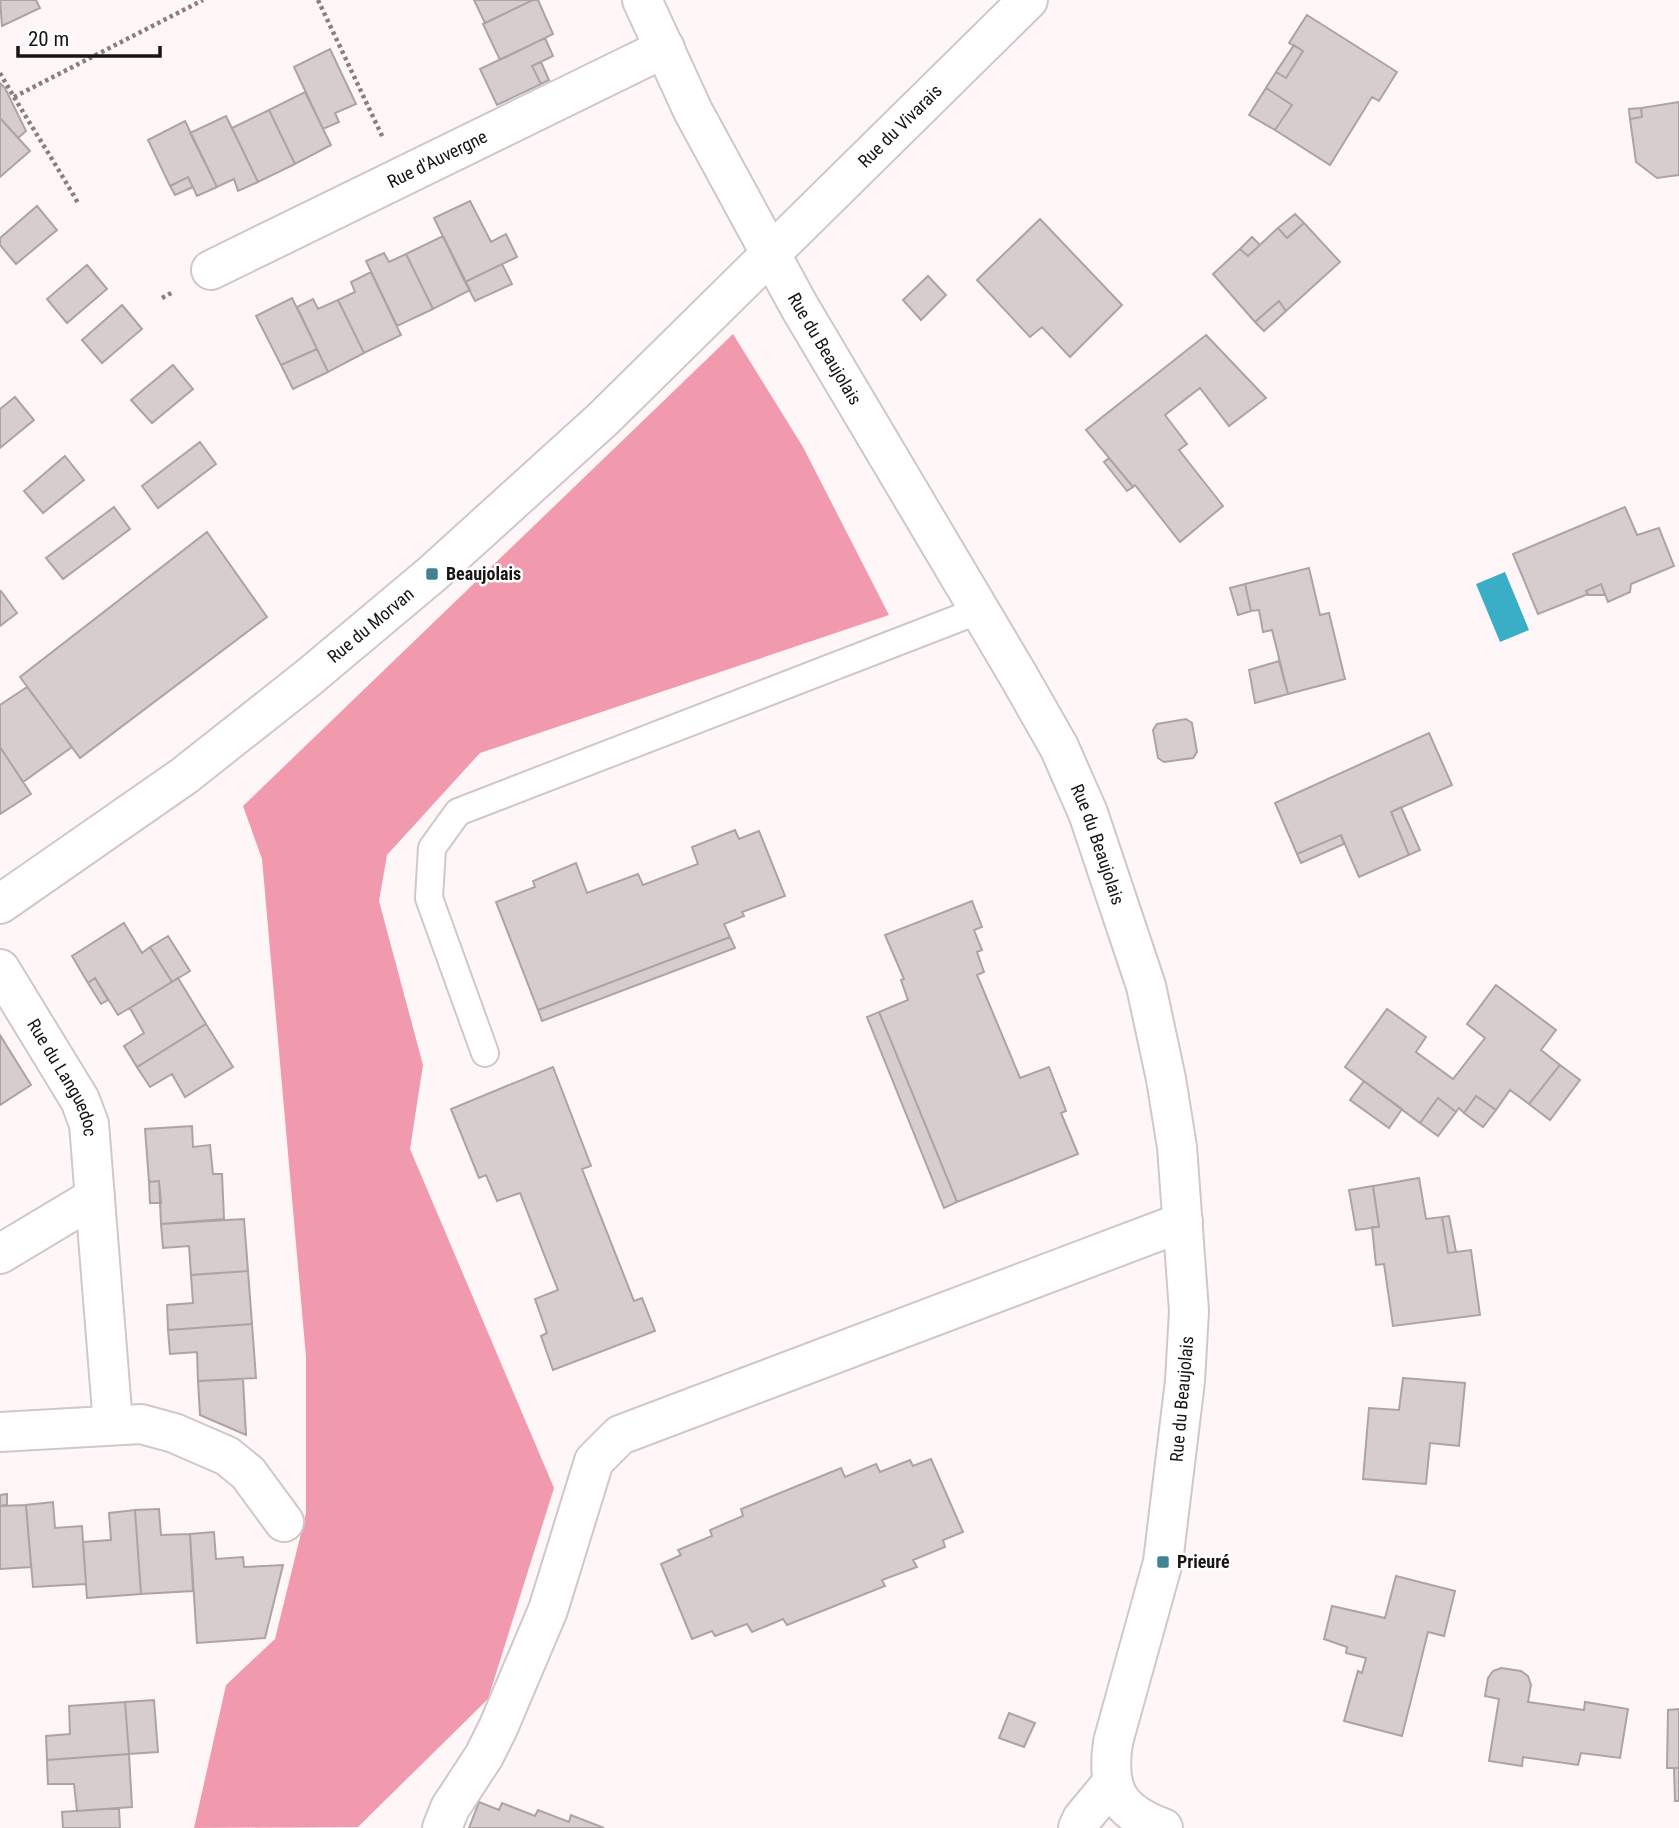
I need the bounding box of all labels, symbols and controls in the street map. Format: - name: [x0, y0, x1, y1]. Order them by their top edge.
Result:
- scale bar: [18, 14, 159, 58]
- text: 20 m: [28, 27, 69, 51]
- street label: Rue du Vivarais: [853, 80, 946, 172]
- street label: Rue d'Auvergne: [384, 126, 490, 192]
- street label: Rue du Beaujolais: [784, 289, 866, 408]
- place label: Beaujolais: [446, 563, 521, 584]
- marker: Beaujolais: [424, 566, 440, 582]
- street label: Rue du Morvan: [323, 583, 418, 667]
- street label: Rue du Beaujolais: [1067, 781, 1129, 907]
- street label: Rue du Languedoc: [23, 1015, 101, 1137]
- street label: Rue du Beaujolais: [1166, 1335, 1197, 1463]
- place label: Prieuré: [1177, 1551, 1230, 1572]
- marker: Prieuré: [1155, 1554, 1171, 1570]

